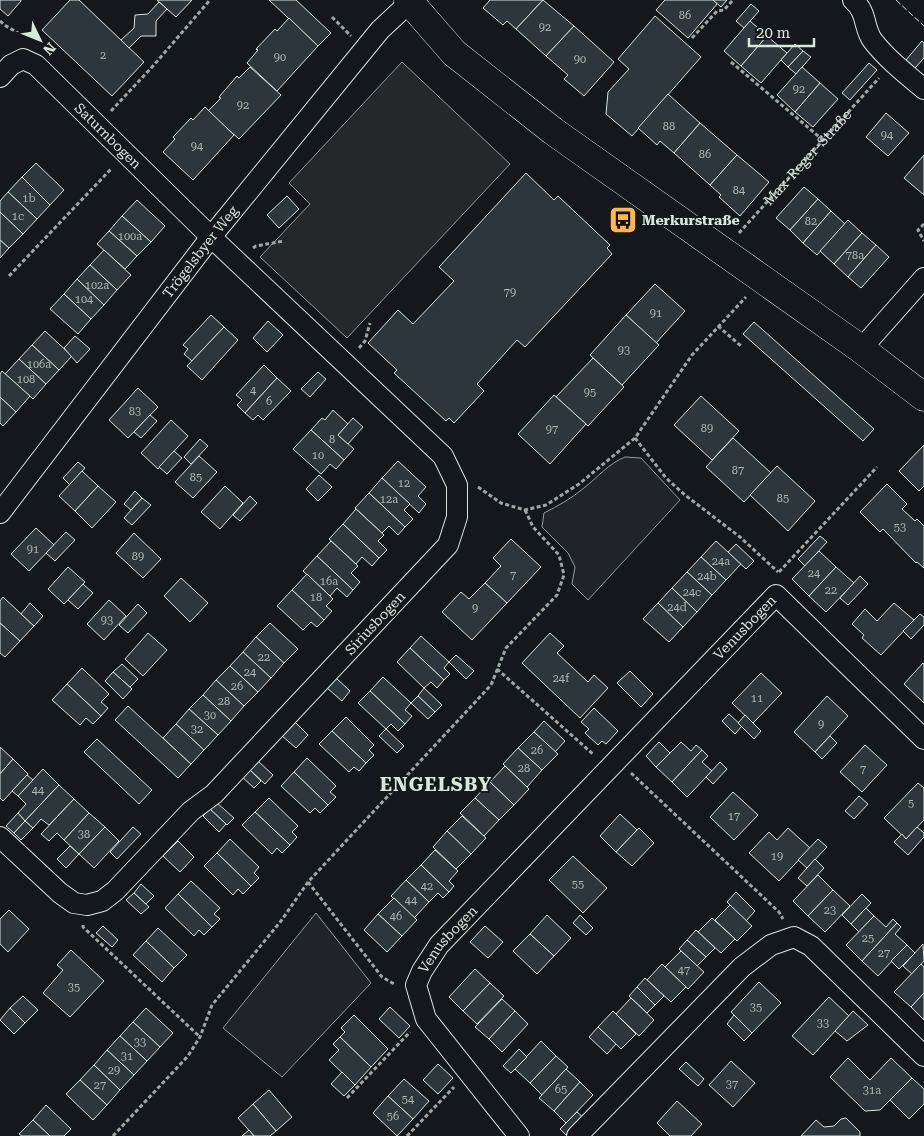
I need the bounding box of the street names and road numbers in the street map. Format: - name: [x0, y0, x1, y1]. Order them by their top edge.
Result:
- street label: Saturnbogen: [71, 100, 145, 172]
- street label: Max-Reger-Straße: [760, 106, 855, 208]
- street label: Trögelsbyer Weg: [159, 203, 241, 301]
- street label: Siriusbogen: [342, 588, 408, 658]
- street label: Venusbogen: [710, 592, 779, 663]
- street label: Venusbogen: [415, 903, 480, 976]

